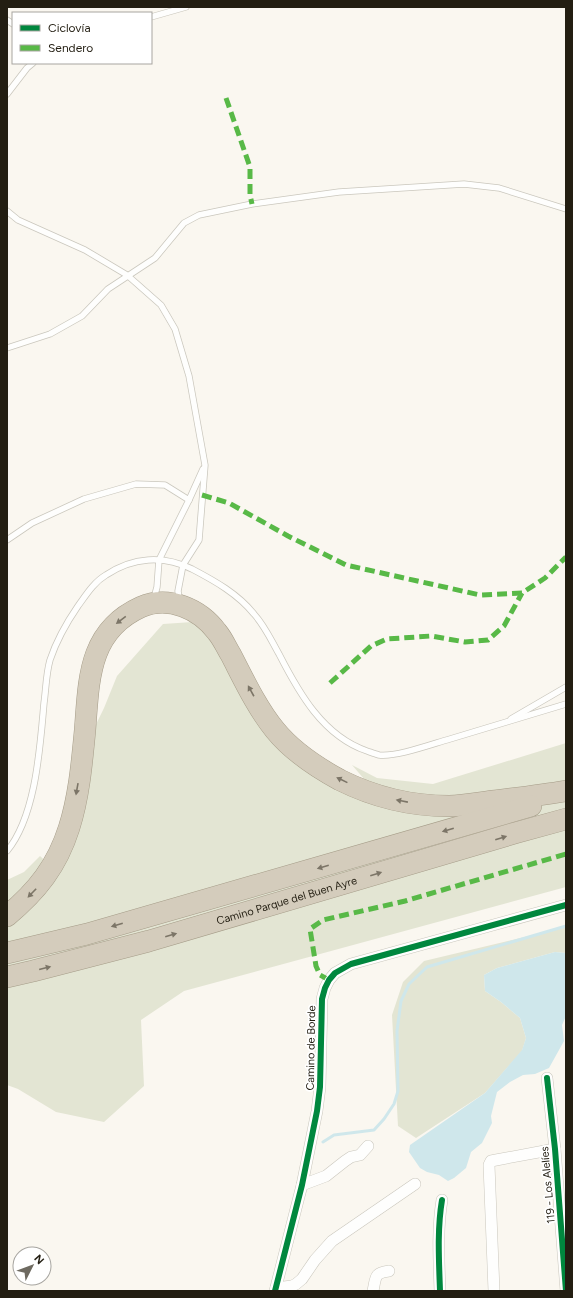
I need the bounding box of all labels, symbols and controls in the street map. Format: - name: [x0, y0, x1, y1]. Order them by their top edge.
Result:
- legend: [12, 12, 152, 64]
- text: Ciclovía: [48, 21, 91, 35]
- text: Sendero: [48, 41, 93, 55]
- one-way arrow: [115, 616, 126, 624]
- one-way arrow: [247, 685, 254, 697]
- one-way arrow: [336, 777, 347, 783]
- one-way arrow: [74, 783, 80, 795]
- one-way arrow: [396, 797, 408, 803]
- one-way arrow: [442, 827, 454, 833]
- one-way arrow: [495, 835, 507, 841]
- one-way arrow: [317, 864, 329, 870]
- one-way arrow: [370, 871, 382, 877]
- street label: Camino Parque del Buen Ayre: [215, 874, 358, 927]
- one-way arrow: [27, 888, 36, 898]
- one-way arrow: [111, 922, 123, 928]
- one-way arrow: [165, 932, 177, 938]
- one-way arrow: [39, 965, 51, 971]
- street label: Camino de Borde: [304, 1005, 318, 1091]
- street label: 119 - Los Alelíes: [538, 1146, 558, 1224]
- north arrow: [12, 1246, 52, 1286]
- text: N: [31, 1252, 47, 1267]

